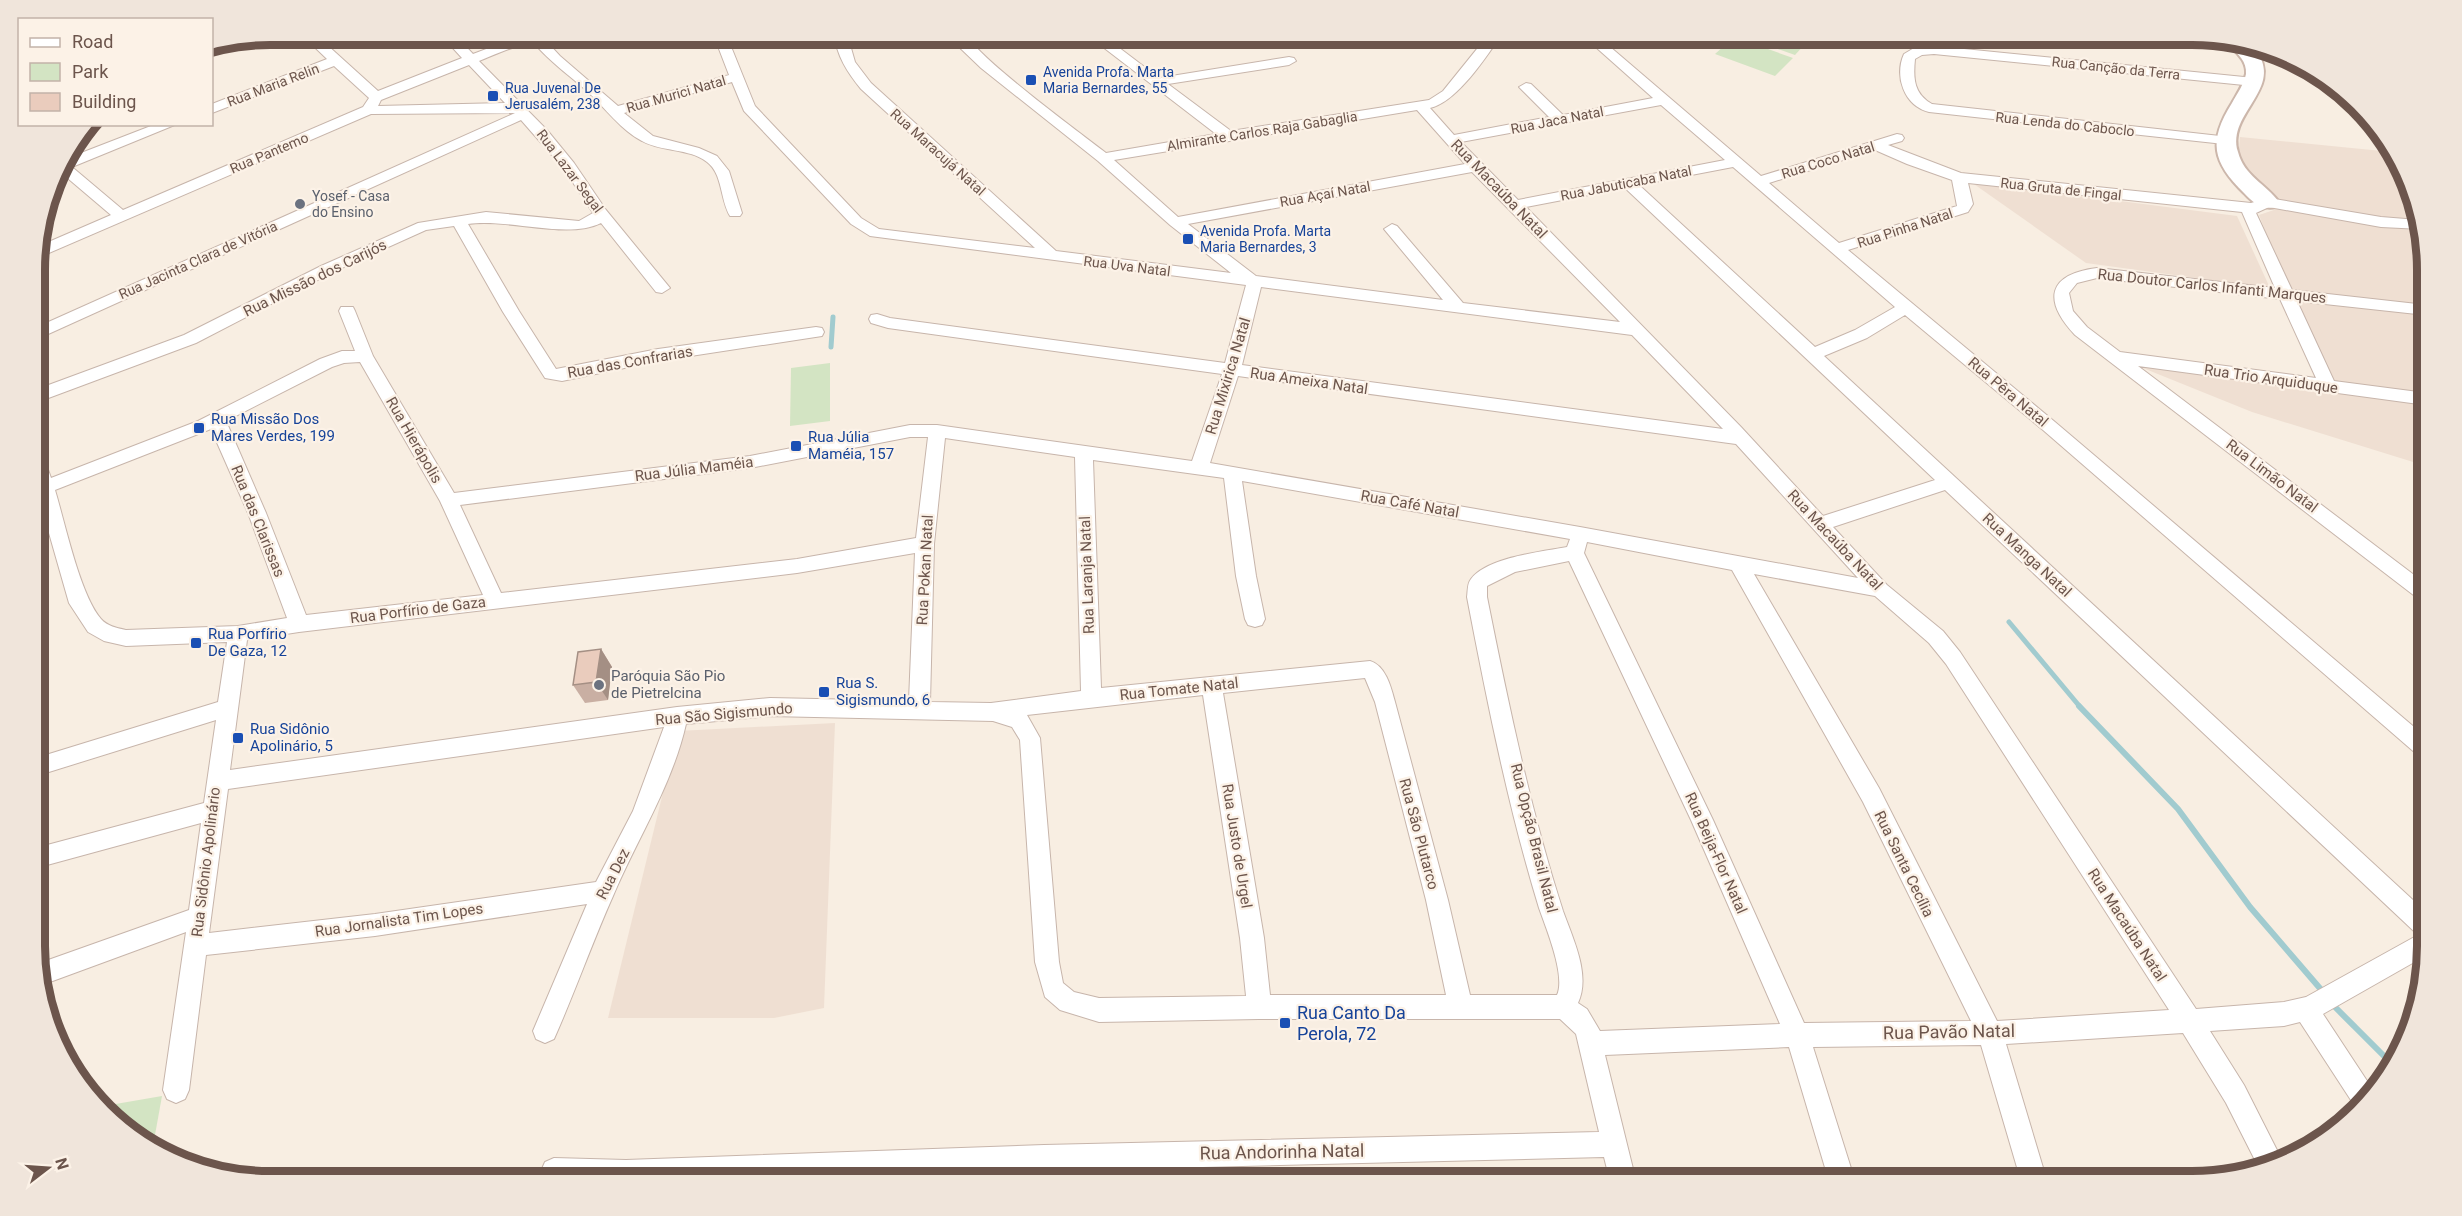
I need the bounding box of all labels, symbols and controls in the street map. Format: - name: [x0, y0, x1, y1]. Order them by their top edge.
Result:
- legend: [18, 18, 213, 126]
- text: Road: [72, 31, 113, 52]
- street label: Rua Canção da Terra: [2051, 53, 2181, 83]
- street label: Rua Maria Relin: [225, 60, 321, 110]
- text: Park: [72, 61, 109, 82]
- place label: Avenida Profa. Marta Maria Bernardes, 55: [1043, 64, 1174, 96]
- street label: Rua Murici Natal: [624, 72, 728, 116]
- marker: Avenida Profa. Marta Maria Bernardes, 55: [1024, 73, 1038, 87]
- place label: Rua Juvenal De Jerusalém, 238: [505, 80, 601, 112]
- marker: Rua Juvenal De Jerusalém, 238: [486, 89, 500, 103]
- text: Building: [72, 91, 136, 112]
- street label: Rua Jaca Natal: [1509, 103, 1605, 137]
- street label: Rua Maracujá Natal: [887, 105, 989, 199]
- street label: Almirante Carlos Raja Gabaglia: [1166, 108, 1358, 154]
- street label: Rua Lenda do Caboclo: [1995, 109, 2135, 139]
- street label: Rua Lazar Segal: [534, 126, 606, 216]
- street label: Rua Pantemo: [227, 129, 311, 177]
- street label: Rua Macaúba Natal: [1447, 136, 1551, 242]
- street label: Rua Coco Natal: [1780, 138, 1876, 182]
- street label: Rua Jabuticaba Natal: [1559, 162, 1693, 204]
- street label: Rua Gruta de Fingal: [2000, 175, 2122, 203]
- street label: Rua Açaí Natal: [1278, 178, 1372, 210]
- place label: Yosef - Casa do Ensino: [312, 188, 390, 220]
- marker: Yosef - Casa do Ensino: [293, 197, 307, 211]
- street label: Rua Pinha Natal: [1855, 205, 1955, 251]
- street label: Rua Jacinta Clara de Vitória: [116, 218, 280, 302]
- place label: Avenida Profa. Marta Maria Bernardes, 3: [1200, 223, 1331, 255]
- marker: Avenida Profa. Marta Maria Bernardes, 3: [1181, 232, 1195, 246]
- street label: Rua Missão dos Carijós: [240, 235, 390, 321]
- street label: Rua Uva Natal: [1083, 253, 1171, 279]
- street label: Rua Doutor Carlos Infanti Marques: [2097, 265, 2327, 307]
- street label: Rua Mixirica Natal: [1202, 315, 1254, 437]
- street label: Rua das Confrarias: [566, 342, 694, 382]
- street label: Rua Pêra Natal: [1964, 353, 2052, 431]
- street label: Rua Trio Arquiduque: [2203, 361, 2339, 397]
- street label: Rua Ameixa Natal: [1249, 364, 1369, 398]
- street label: Rua Hierápolis: [382, 394, 446, 486]
- place label: Rua Missão Dos Mares Verdes, 199: [211, 410, 335, 445]
- marker: Rua Missão Dos Mares Verdes, 199: [192, 421, 206, 435]
- place label: Rua Júlia Maméia, 157: [808, 428, 894, 463]
- street label: Rua Limão Natal: [2223, 436, 2321, 516]
- marker: Rua Júlia Maméia, 157: [789, 439, 803, 453]
- street label: Rua Júlia Maméia: [634, 453, 754, 485]
- street label: Rua das Clarissas: [227, 462, 289, 580]
- street label: Rua Café Natal: [1359, 486, 1461, 522]
- street label: Rua Macaúba Natal: [1784, 486, 1886, 594]
- street label: Rua Manga Natal: [1979, 509, 2075, 601]
- street label: Rua Pokan Natal: [913, 514, 937, 626]
- street label: Rua Laranja Natal: [1076, 516, 1098, 634]
- street label: Rua Porfírio de Gaza: [349, 593, 487, 627]
- place label: Rua Porfírio De Gaza, 12: [208, 625, 287, 660]
- marker: Rua Porfírio De Gaza, 12: [189, 636, 203, 650]
- place label: Paróquia São Pio de Pietrelcina: [611, 667, 725, 702]
- place label: Rua S. Sigismundo, 6: [836, 674, 930, 709]
- street label: Rua Tomate Natal: [1119, 674, 1239, 704]
- marker: Paróquia São Pio de Pietrelcina: [592, 678, 606, 692]
- marker: Rua S. Sigismundo, 6: [817, 685, 831, 699]
- street label: Rua São Sigismundo: [655, 699, 793, 729]
- place label: Rua Sidônio Apolinário, 5: [250, 720, 333, 755]
- marker: Rua Sidônio Apolinário, 5: [231, 731, 245, 745]
- street label: Rua Opção Brasil Natal: [1507, 762, 1561, 914]
- street label: Rua São Plutarco: [1395, 776, 1443, 892]
- street label: Rua Justo de Urgel: [1218, 783, 1256, 909]
- street label: Rua Sidônio Apolinário: [188, 786, 224, 938]
- street label: Rua Beija-Flor Natal: [1681, 789, 1751, 917]
- street label: Rua Santa Cecília: [1870, 808, 1938, 920]
- street label: Rua Dez: [593, 846, 633, 902]
- street label: Rua Macaúba Natal: [2084, 865, 2170, 985]
- street label: Rua Jornalista Tim Lopes: [314, 899, 484, 941]
- place label: Rua Canto Da Perola, 72: [1297, 1002, 1406, 1044]
- marker: Rua Canto Da Perola, 72: [1278, 1016, 1292, 1030]
- street label: Rua Pavão Natal: [1883, 1020, 2015, 1043]
- north arrow: [18, 1138, 78, 1198]
- street label: Rua Andorinha Natal: [1199, 1140, 1364, 1163]
- text: N: [51, 1156, 73, 1172]

